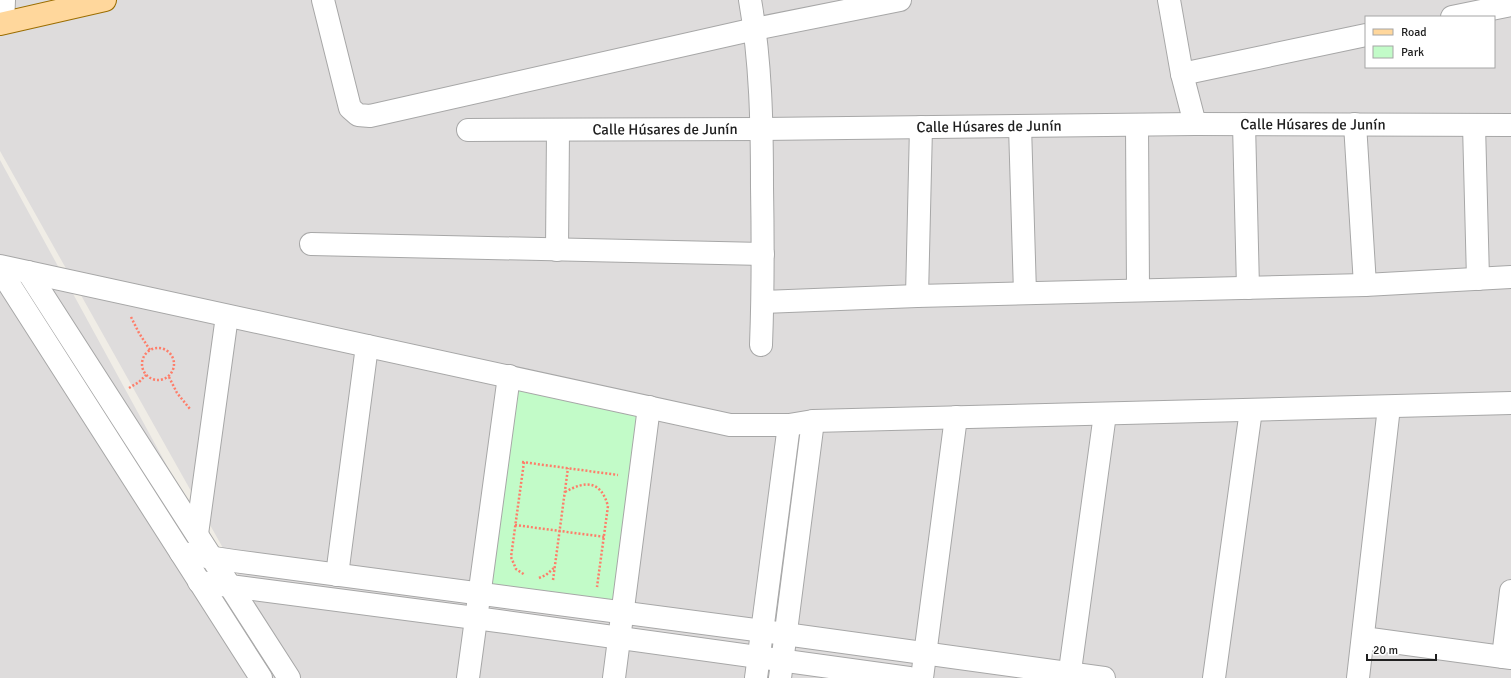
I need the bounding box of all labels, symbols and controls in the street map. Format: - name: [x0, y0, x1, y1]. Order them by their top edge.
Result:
- legend: [1365, 16, 1495, 68]
- text: Road: [1401, 25, 1427, 40]
- text: Park: [1401, 45, 1424, 60]
- street label: Calle Húsares de Junín: [1240, 115, 1386, 134]
- street label: Calle Húsares de Junín: [916, 117, 1062, 136]
- street label: Calle Húsares de Junín: [592, 120, 738, 139]
- scale bar: [1367, 636, 1436, 662]
- text: 20 m: [1373, 643, 1398, 658]

